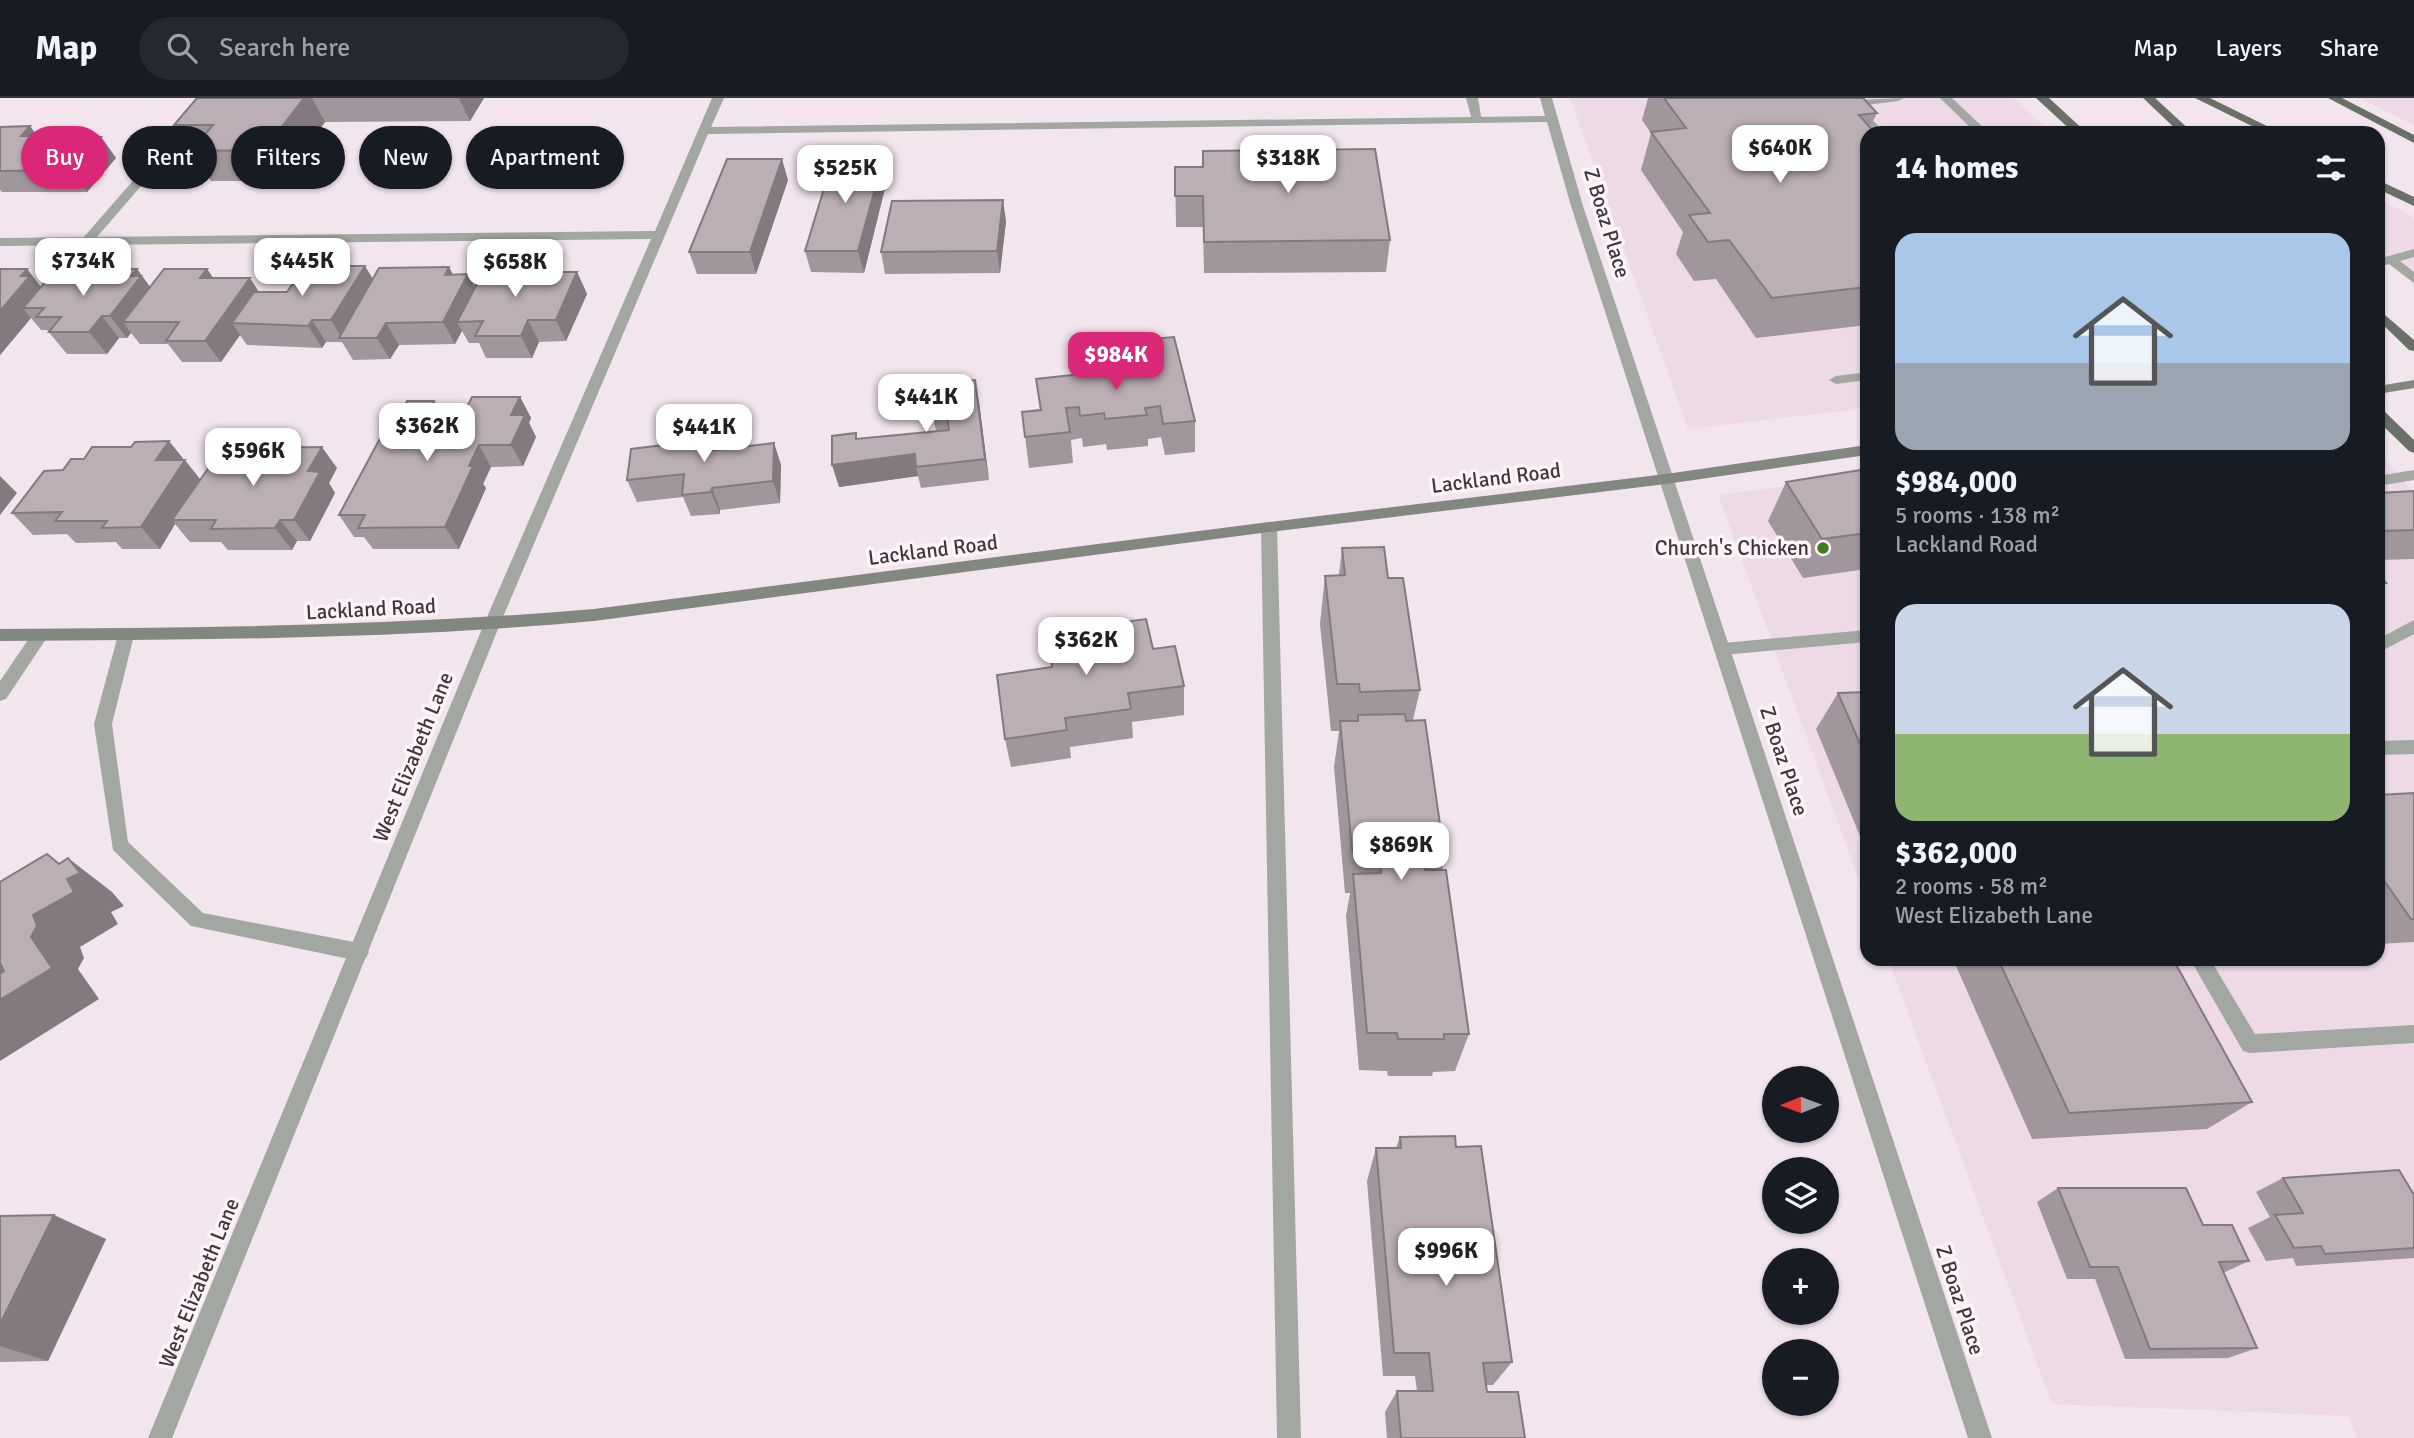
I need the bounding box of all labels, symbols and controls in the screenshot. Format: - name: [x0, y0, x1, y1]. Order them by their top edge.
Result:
- search box: [139, 17, 629, 80]
- text: Map: [35, 28, 97, 69]
- icon: search: [163, 29, 201, 67]
- text: Search here: [219, 32, 350, 64]
- text: Map: [2133, 33, 2178, 63]
- text: Layers: [2216, 33, 2282, 63]
- text: Share: [2320, 33, 2379, 63]
- chip: Buy: [21, 126, 108, 189]
- chip: Rent: [122, 126, 217, 189]
- chip: Filters: [231, 126, 345, 189]
- chip: New: [359, 126, 452, 189]
- chip: Apartment: [466, 126, 624, 189]
- pin: $640K: [1731, 126, 1829, 185]
- text: $640K: [1748, 133, 1812, 162]
- pin: $318K: [1239, 136, 1337, 195]
- text: $318K: [1256, 143, 1320, 172]
- pin: $525K: [796, 146, 894, 205]
- icon: filters: [2312, 149, 2350, 187]
- text: 14 homes: [1895, 150, 2018, 187]
- text: $525K: [813, 153, 877, 182]
- street label: Z Boaz Place: [1578, 165, 1636, 281]
- pin: $734K: [34, 238, 132, 298]
- pin: $445K: [253, 238, 351, 298]
- pin: $658K: [466, 240, 564, 299]
- text: $734K: [51, 246, 115, 275]
- text: $445K: [270, 246, 334, 275]
- text: $658K: [483, 247, 547, 276]
- icon: home: [2060, 278, 2186, 404]
- pin: $984K: [1067, 332, 1165, 392]
- text: $984K: [1084, 340, 1148, 369]
- pin: $441K: [877, 374, 975, 434]
- text: $441K: [894, 382, 958, 411]
- pin: $362K: [378, 404, 476, 463]
- pin: $441K: [655, 404, 753, 464]
- text: $362K: [395, 411, 459, 440]
- text: $441K: [672, 412, 736, 441]
- pin: $596K: [204, 428, 302, 488]
- text: $596K: [221, 436, 285, 465]
- street label: Lackland Road: [1430, 457, 1562, 499]
- text: $984,000: [1895, 464, 2017, 501]
- text: 5 rooms · 138 m²: [1895, 501, 2060, 530]
- street label: Lackland Road: [867, 529, 999, 571]
- text: Lackland Road: [1895, 530, 2038, 559]
- place label: Church's Chicken: [1655, 535, 1809, 561]
- marker: Church's Chicken: [1815, 540, 1831, 556]
- street label: Lackland Road: [305, 593, 437, 625]
- pin: $362K: [1037, 618, 1135, 677]
- text: $362K: [1054, 625, 1118, 654]
- icon: home: [2060, 649, 2186, 775]
- street label: West Elizabeth Lane: [367, 668, 459, 846]
- street label: Z Boaz Place: [1754, 703, 1814, 819]
- pin: $869K: [1352, 822, 1450, 882]
- text: $869K: [1369, 830, 1433, 859]
- text: $362,000: [1895, 835, 2017, 872]
- text: 2 rooms · 58 m²: [1895, 872, 2048, 901]
- text: West Elizabeth Lane: [1895, 901, 2093, 930]
- north arrow: [1762, 1066, 1839, 1143]
- map controls: [1762, 1066, 1839, 1416]
- button: layers: [1762, 1157, 1839, 1234]
- street label: West Elizabeth Lane: [153, 1194, 245, 1372]
- pin: $996K: [1397, 1228, 1495, 1288]
- text: $996K: [1414, 1236, 1478, 1265]
- street label: Z Boaz Place: [1930, 1242, 1990, 1358]
- button: +: [1762, 1248, 1839, 1325]
- button: −: [1762, 1339, 1839, 1416]

